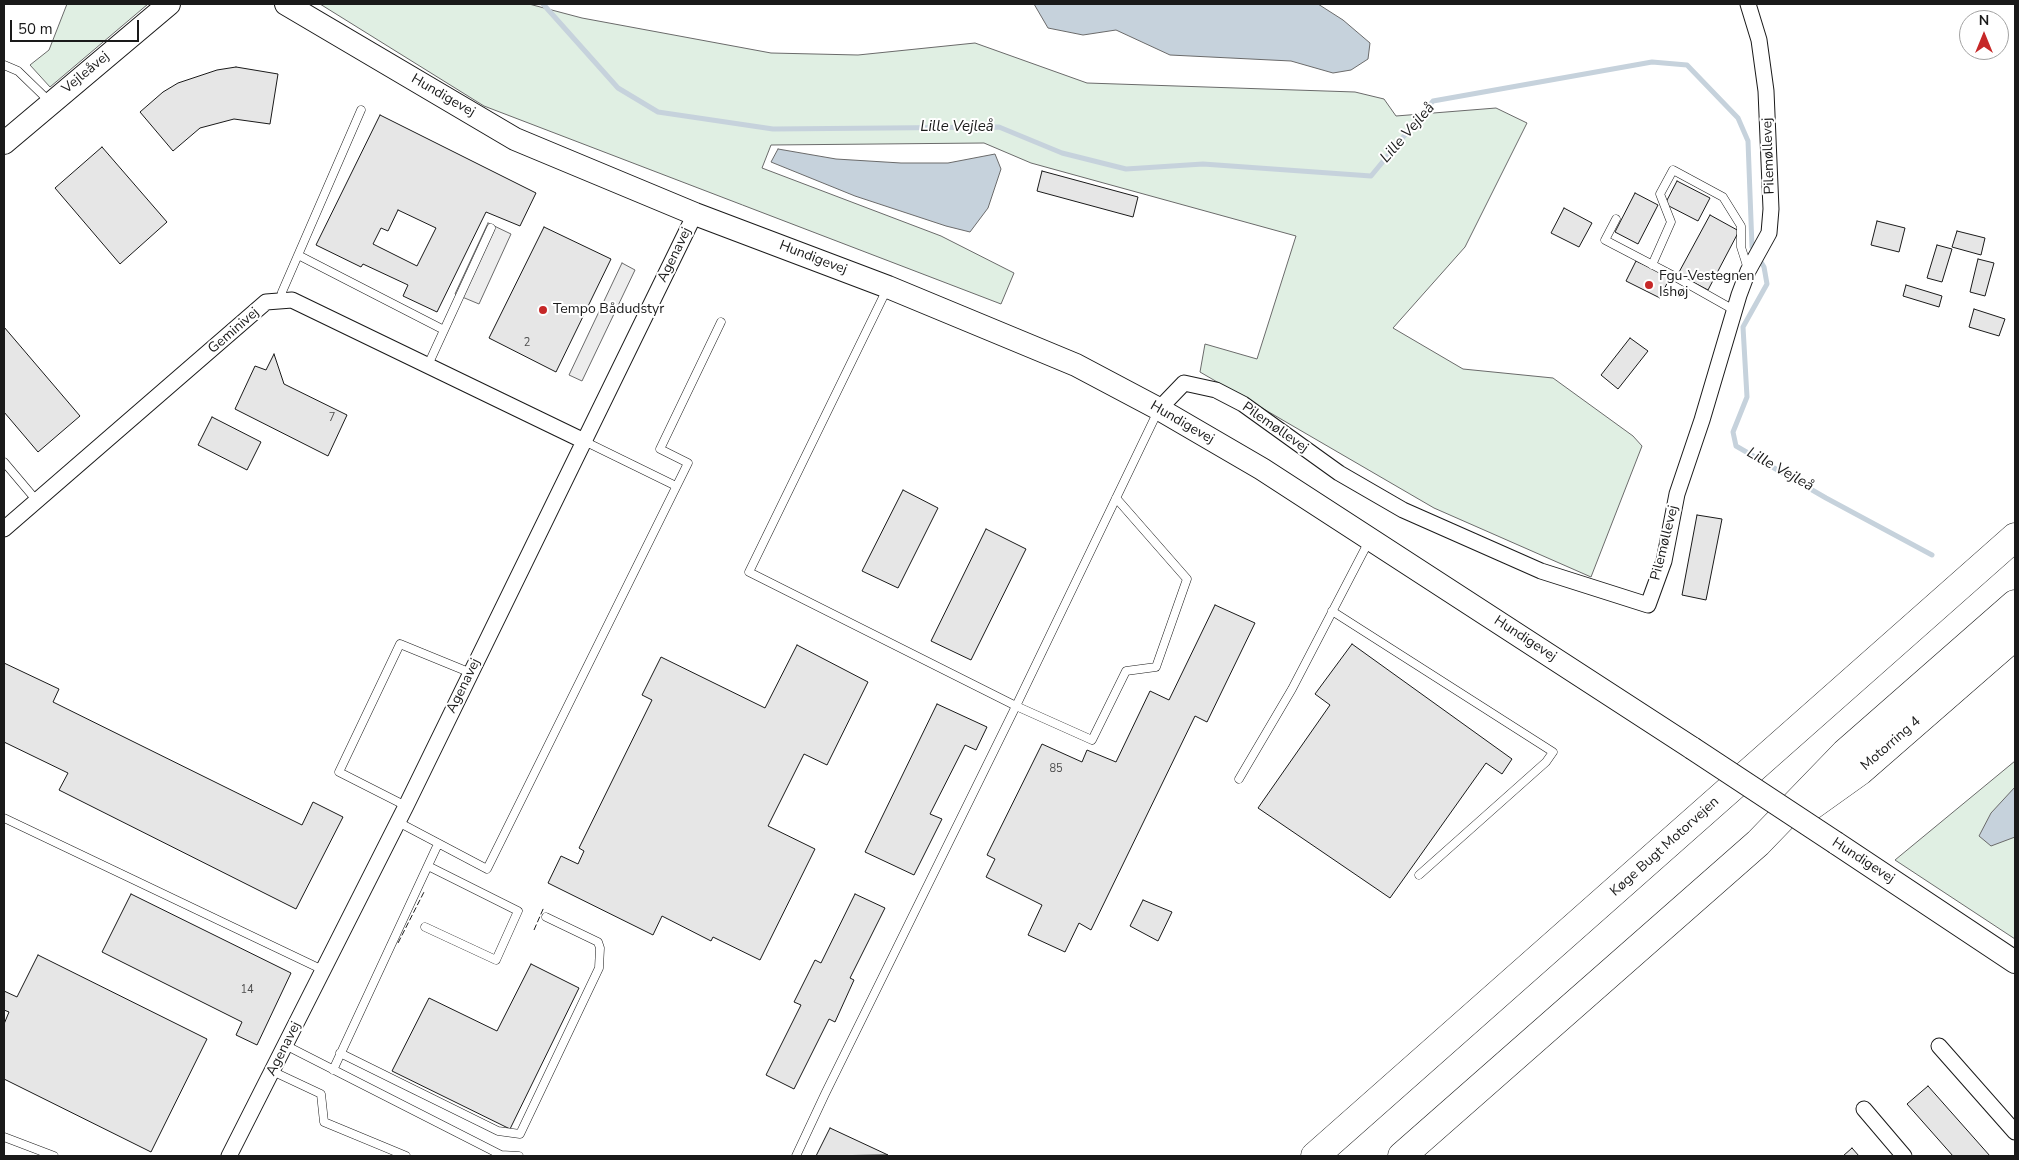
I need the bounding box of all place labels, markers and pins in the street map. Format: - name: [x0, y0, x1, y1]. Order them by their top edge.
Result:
- place label: Fgu-Vestegnen Ishøj: [1659, 269, 1755, 302]
- marker: Fgu-Vestegnen Ishøj: [1643, 279, 1655, 291]
- place label: Tempo Bådudstyr: [553, 302, 664, 318]
- marker: Tempo Bådudstyr: [537, 304, 549, 316]

